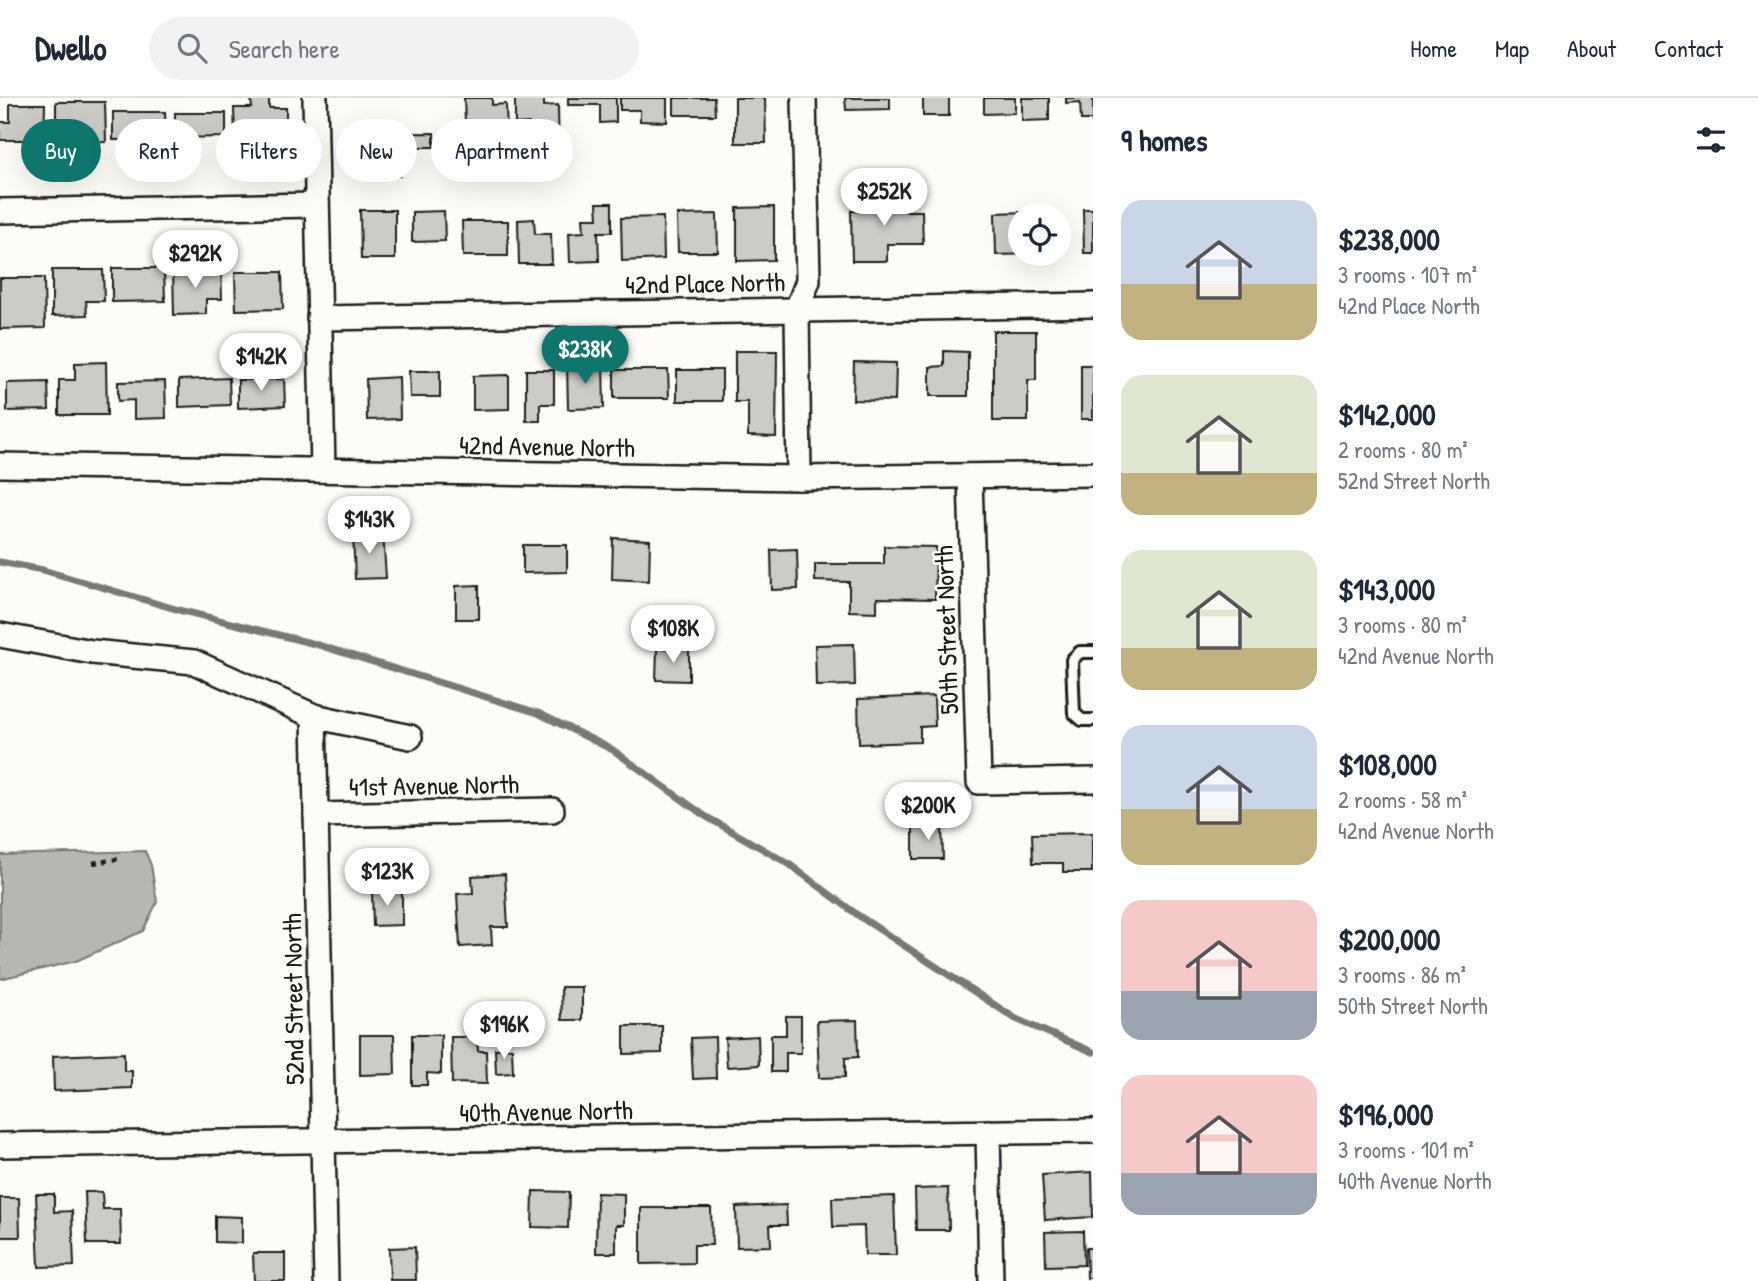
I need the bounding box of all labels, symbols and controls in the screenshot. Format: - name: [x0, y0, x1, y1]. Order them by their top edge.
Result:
- search box: [149, 17, 639, 80]
- text: Dwello: [35, 26, 107, 70]
- icon: search: [173, 29, 211, 67]
- text: Search here: [229, 31, 340, 66]
- text: Home: [1410, 32, 1457, 64]
- text: Map: [1495, 32, 1529, 64]
- text: About: [1567, 32, 1616, 64]
- text: Contact: [1654, 32, 1723, 64]
- chip: Buy: [21, 119, 101, 182]
- chip: Rent: [115, 119, 202, 182]
- chip: Filters: [216, 119, 322, 182]
- chip: New: [336, 119, 417, 182]
- chip: Apartment: [431, 119, 573, 182]
- text: 9 homes: [1121, 120, 1208, 160]
- icon: filters: [1692, 121, 1730, 159]
- pin: $252K: [835, 169, 933, 228]
- text: $252K: [857, 175, 911, 206]
- map controls: [1008, 203, 1071, 266]
- button: locate: [1008, 203, 1071, 266]
- text: $238,000: [1338, 219, 1440, 259]
- icon: home: [1177, 228, 1261, 312]
- pin: $292K: [146, 230, 244, 290]
- text: $292K: [168, 237, 222, 268]
- text: 3 rooms · 107 m²: [1338, 259, 1477, 290]
- street label: 42nd Place North: [625, 264, 785, 302]
- text: 42nd Place North: [1338, 290, 1480, 321]
- pin: $238K: [536, 327, 634, 386]
- text: $238K: [558, 333, 612, 364]
- pin: $142K: [212, 334, 310, 393]
- text: $142K: [235, 340, 287, 371]
- text: $142,000: [1338, 394, 1436, 434]
- icon: home: [1177, 403, 1261, 487]
- street label: 42nd Avenue North: [459, 427, 635, 465]
- text: 2 rooms · 80 m²: [1338, 434, 1468, 465]
- text: 52nd Street North: [1338, 465, 1490, 496]
- pin: $143K: [320, 496, 418, 556]
- text: $143K: [344, 503, 394, 534]
- street label: 50th Street North: [926, 545, 966, 715]
- text: $143,000: [1338, 569, 1435, 609]
- icon: home: [1177, 578, 1261, 662]
- pin: $108K: [624, 606, 722, 665]
- text: 3 rooms · 80 m²: [1338, 609, 1467, 640]
- text: $108K: [647, 612, 699, 643]
- text: 42nd Avenue North: [1338, 640, 1494, 671]
- text: $108,000: [1338, 744, 1437, 784]
- icon: home: [1177, 753, 1261, 837]
- street label: 41st Avenue North: [349, 766, 519, 804]
- pin: $200K: [879, 782, 977, 842]
- text: 2 rooms · 58 m²: [1338, 784, 1467, 815]
- text: $200K: [900, 789, 956, 820]
- text: 42nd Avenue North: [1338, 815, 1494, 846]
- pin: $123K: [338, 848, 436, 908]
- text: $123K: [360, 855, 414, 886]
- street label: 52nd Street North: [274, 913, 312, 1085]
- text: $200,000: [1338, 919, 1441, 959]
- icon: home: [1177, 928, 1261, 1012]
- text: 3 rooms · 86 m²: [1338, 959, 1466, 990]
- text: 50th Street North: [1338, 990, 1488, 1021]
- pin: $196K: [455, 1002, 553, 1061]
- text: $196K: [479, 1008, 529, 1039]
- street label: 40th Avenue North: [459, 1092, 633, 1130]
- text: $196,000: [1338, 1094, 1433, 1134]
- icon: home: [1177, 1103, 1261, 1187]
- text: 3 rooms · 101 m²: [1338, 1134, 1474, 1165]
- text: 40th Avenue North: [1338, 1165, 1491, 1196]

